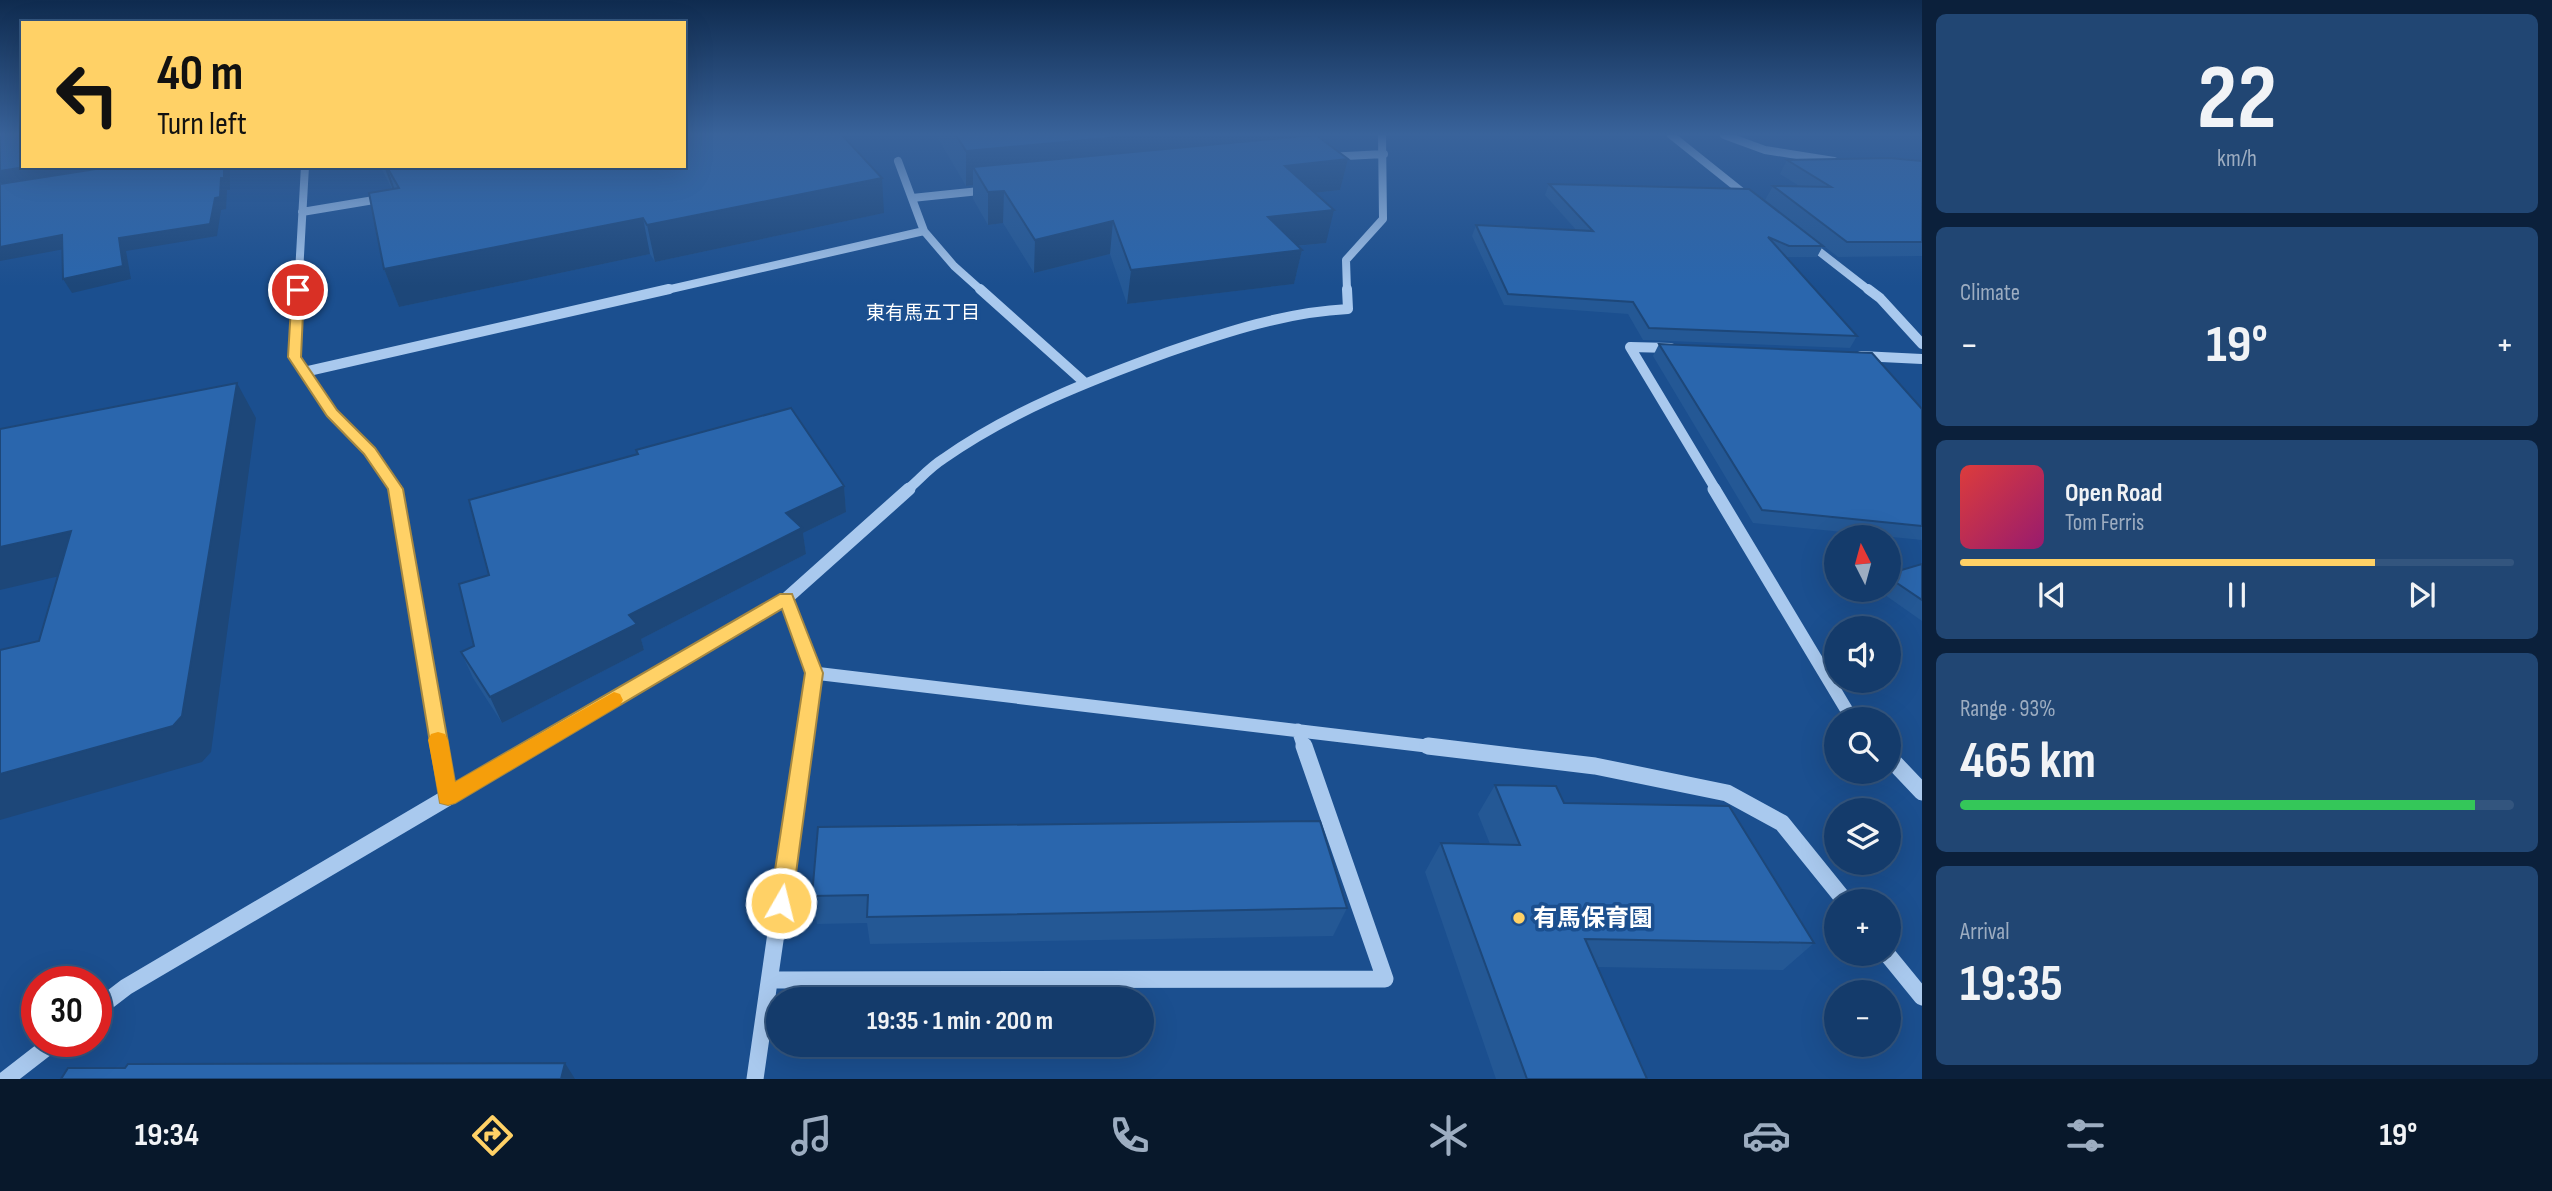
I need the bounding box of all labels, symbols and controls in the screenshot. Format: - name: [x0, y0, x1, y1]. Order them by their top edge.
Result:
- text: 40 m: [157, 45, 243, 104]
- text: 22: [2197, 45, 2277, 154]
- icon: left: [42, 49, 133, 140]
- text: Turn left: [157, 105, 247, 144]
- text: km/h: [2217, 145, 2257, 173]
- pin: [268, 260, 328, 320]
- icon: arrive: [279, 271, 317, 309]
- text: Climate: [1960, 279, 2020, 307]
- district label: 東有馬五丁目: [866, 302, 980, 325]
- text: 19°: [2206, 314, 2268, 377]
- text: −: [1960, 323, 1979, 368]
- text: +: [2495, 323, 2514, 368]
- text: Open Road: [2065, 478, 2162, 509]
- text: Tom Ferris: [2065, 509, 2144, 537]
- north arrow: [1824, 525, 1900, 602]
- map controls: [1824, 525, 1901, 1057]
- icon: previous: [2033, 576, 2071, 614]
- icon: pause: [2218, 576, 2256, 614]
- icon: next: [2403, 576, 2441, 614]
- button: sound: [1824, 616, 1901, 693]
- text: Range · 93%: [1960, 695, 2056, 723]
- button: search: [1824, 707, 1901, 784]
- text: 465 km: [1960, 730, 2096, 793]
- button: layers: [1824, 798, 1901, 875]
- position arrow: [744, 866, 818, 940]
- button: +: [1824, 889, 1901, 966]
- place label: 有馬保育園: [1533, 904, 1653, 933]
- marker: 有馬保育園: [1511, 910, 1527, 926]
- text: Arrival: [1960, 918, 2009, 946]
- text: 19:35: [1960, 953, 2063, 1016]
- speed limit sign: 30: [21, 966, 112, 1057]
- button: −: [1824, 980, 1901, 1057]
- text: 19:35 · 1 min · 200 m: [867, 1006, 1053, 1037]
- icon: directions: [468, 1111, 517, 1160]
- icon: music: [787, 1111, 836, 1160]
- icon: phone: [1105, 1111, 1154, 1160]
- icon: climate: [1424, 1111, 1473, 1160]
- icon: car: [1742, 1111, 1791, 1160]
- icon: filters: [2061, 1111, 2110, 1160]
- text: 19:34: [135, 1116, 199, 1155]
- text: 19°: [2379, 1116, 2417, 1155]

